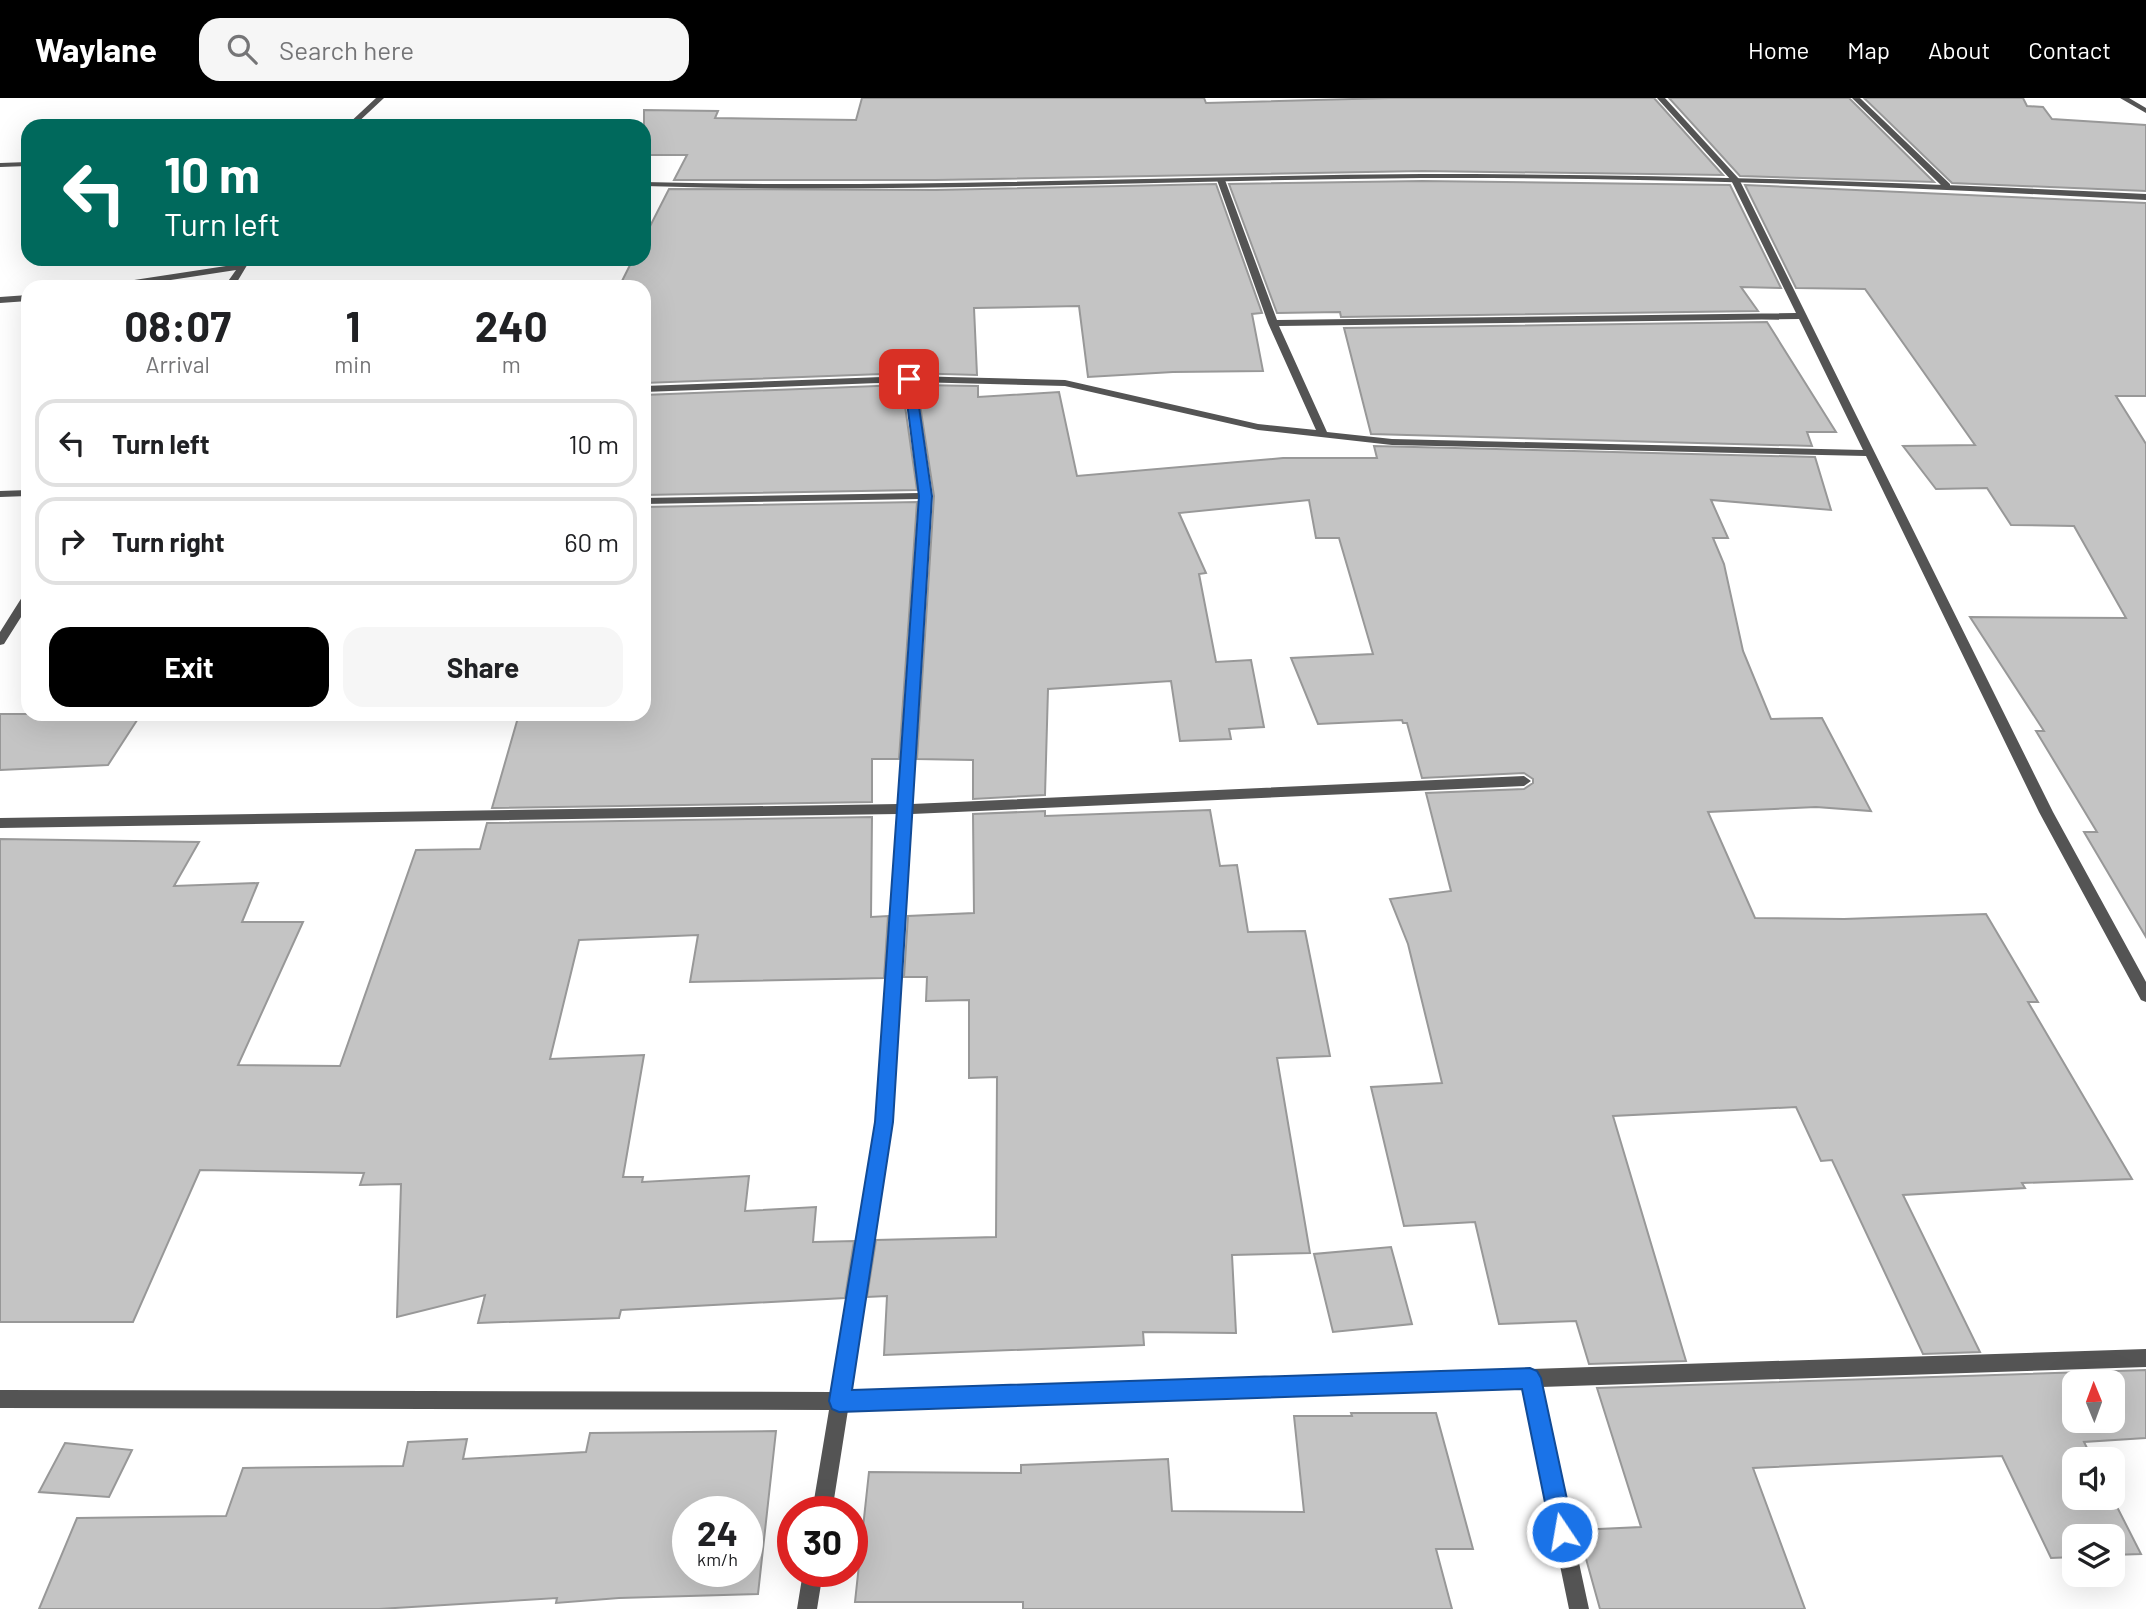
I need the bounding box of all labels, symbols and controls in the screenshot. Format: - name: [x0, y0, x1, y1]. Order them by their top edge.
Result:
- search box: [199, 18, 689, 81]
- text: Waylane: [35, 29, 157, 69]
- icon: search: [223, 30, 261, 68]
- text: Search here: [279, 34, 414, 65]
- text: Home: [1748, 35, 1809, 64]
- text: Map: [1847, 35, 1890, 64]
- text: About: [1928, 35, 1990, 64]
- text: Contact: [2028, 35, 2111, 64]
- text: 10 m: [164, 144, 260, 203]
- icon: left: [49, 147, 140, 238]
- text: Turn left: [164, 204, 281, 242]
- text: 08:07: [124, 300, 231, 350]
- text: 1: [345, 300, 360, 350]
- text: 240: [475, 300, 548, 350]
- pin: [879, 349, 939, 409]
- text: Arrival: [145, 350, 210, 378]
- text: min: [334, 350, 372, 378]
- text: m: [502, 350, 521, 378]
- icon: arrive: [890, 360, 928, 398]
- icon: left: [53, 424, 91, 462]
- text: Turn left: [112, 428, 210, 459]
- text: 10 m: [569, 428, 619, 459]
- icon: right: [53, 522, 91, 560]
- text: Turn right: [112, 526, 225, 557]
- text: 60 m: [564, 526, 619, 557]
- button: Exit: [49, 627, 329, 707]
- button: Share: [343, 627, 623, 707]
- north arrow: [2062, 1370, 2124, 1433]
- map controls: [2062, 1370, 2125, 1587]
- button: sound: [2062, 1447, 2125, 1510]
- position arrow: [1525, 1495, 1599, 1569]
- speed limit sign: 30: [777, 1496, 868, 1587]
- text: 24: [697, 1511, 738, 1553]
- button: layers: [2062, 1524, 2125, 1587]
- text: km/h: [697, 1548, 738, 1570]

